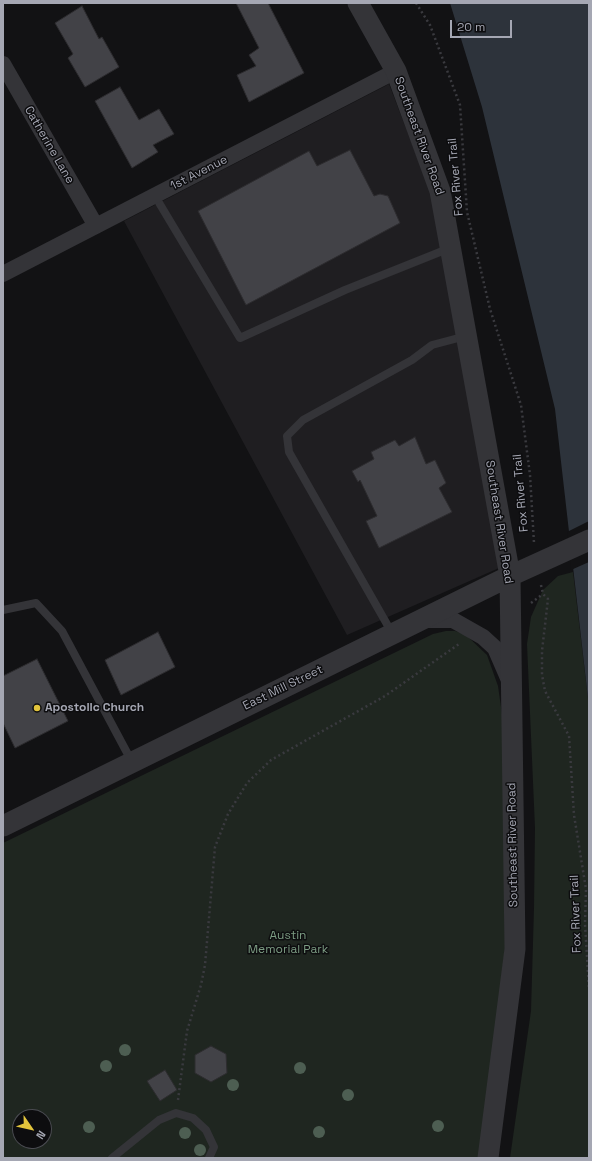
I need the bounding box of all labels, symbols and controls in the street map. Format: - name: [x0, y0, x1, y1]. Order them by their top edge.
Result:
- scale bar: [452, 12, 514, 38]
- text: 20 m: [457, 19, 485, 35]
- street label: Southeast River Road: [391, 75, 447, 197]
- street label: Catherine Lane: [21, 104, 77, 186]
- street label: Fox River Trail: [445, 137, 467, 217]
- street label: 1st Avenue: [168, 152, 230, 194]
- street label: Fox River Trail: [510, 453, 532, 533]
- street label: Southeast River Road: [482, 459, 516, 585]
- street label: East Mill Street: [241, 662, 325, 714]
- place label: Apostolic Church: [45, 701, 144, 715]
- marker: Apostolic Church: [32, 703, 42, 713]
- street label: Southeast River Road: [505, 783, 521, 907]
- street label: Fox River Trail: [567, 875, 585, 953]
- park label: Austin Memorial Park: [248, 929, 328, 957]
- north arrow: [12, 1109, 52, 1149]
- text: N: [33, 1128, 49, 1142]

